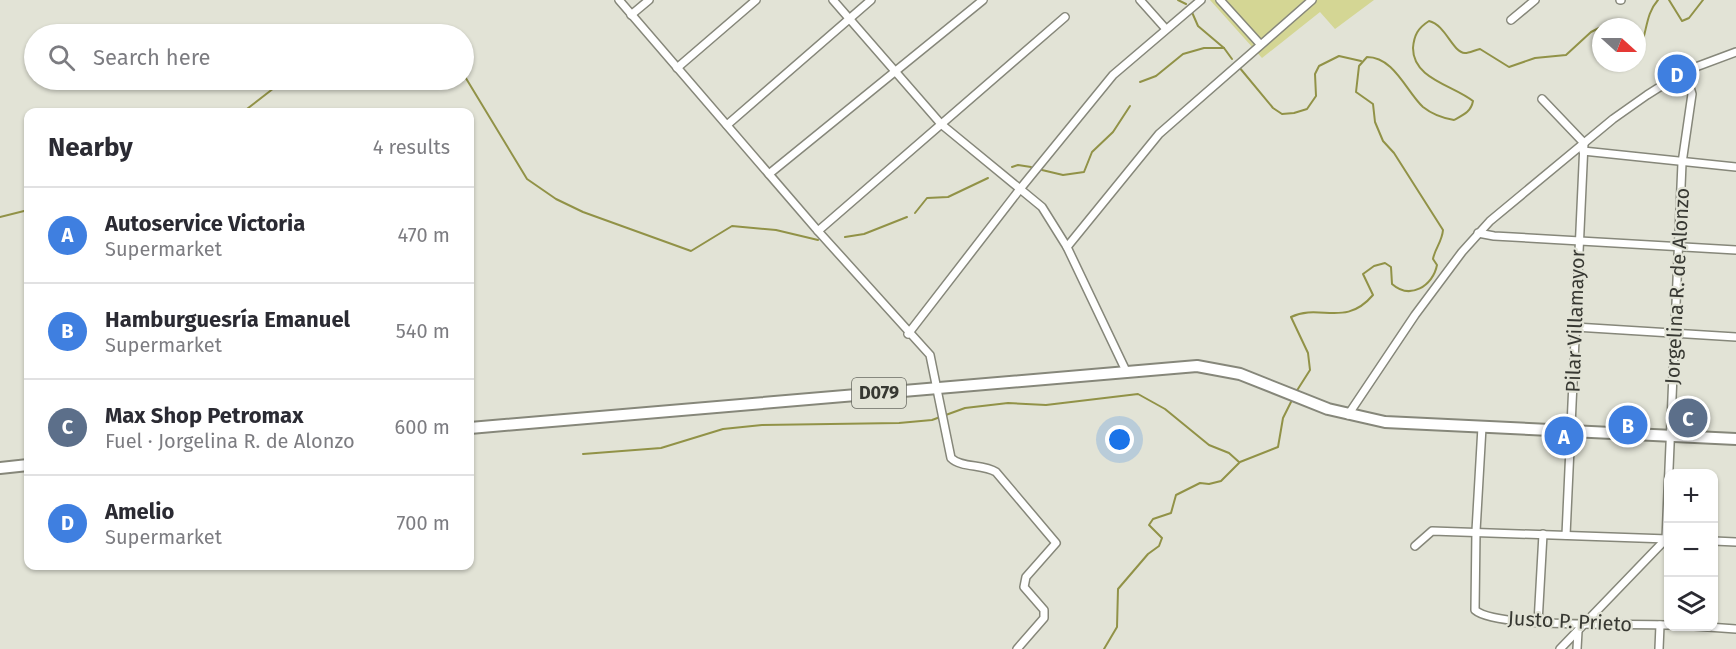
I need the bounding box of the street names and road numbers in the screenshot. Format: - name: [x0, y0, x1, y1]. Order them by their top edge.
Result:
- street label: Jorgelina R. de Alonzo: [1660, 187, 1694, 385]
- street label: Pilar Villamayor: [1561, 249, 1589, 393]
- road number: D079: [852, 378, 906, 408]
- street label: Justo P. Prieto: [1507, 606, 1633, 636]

